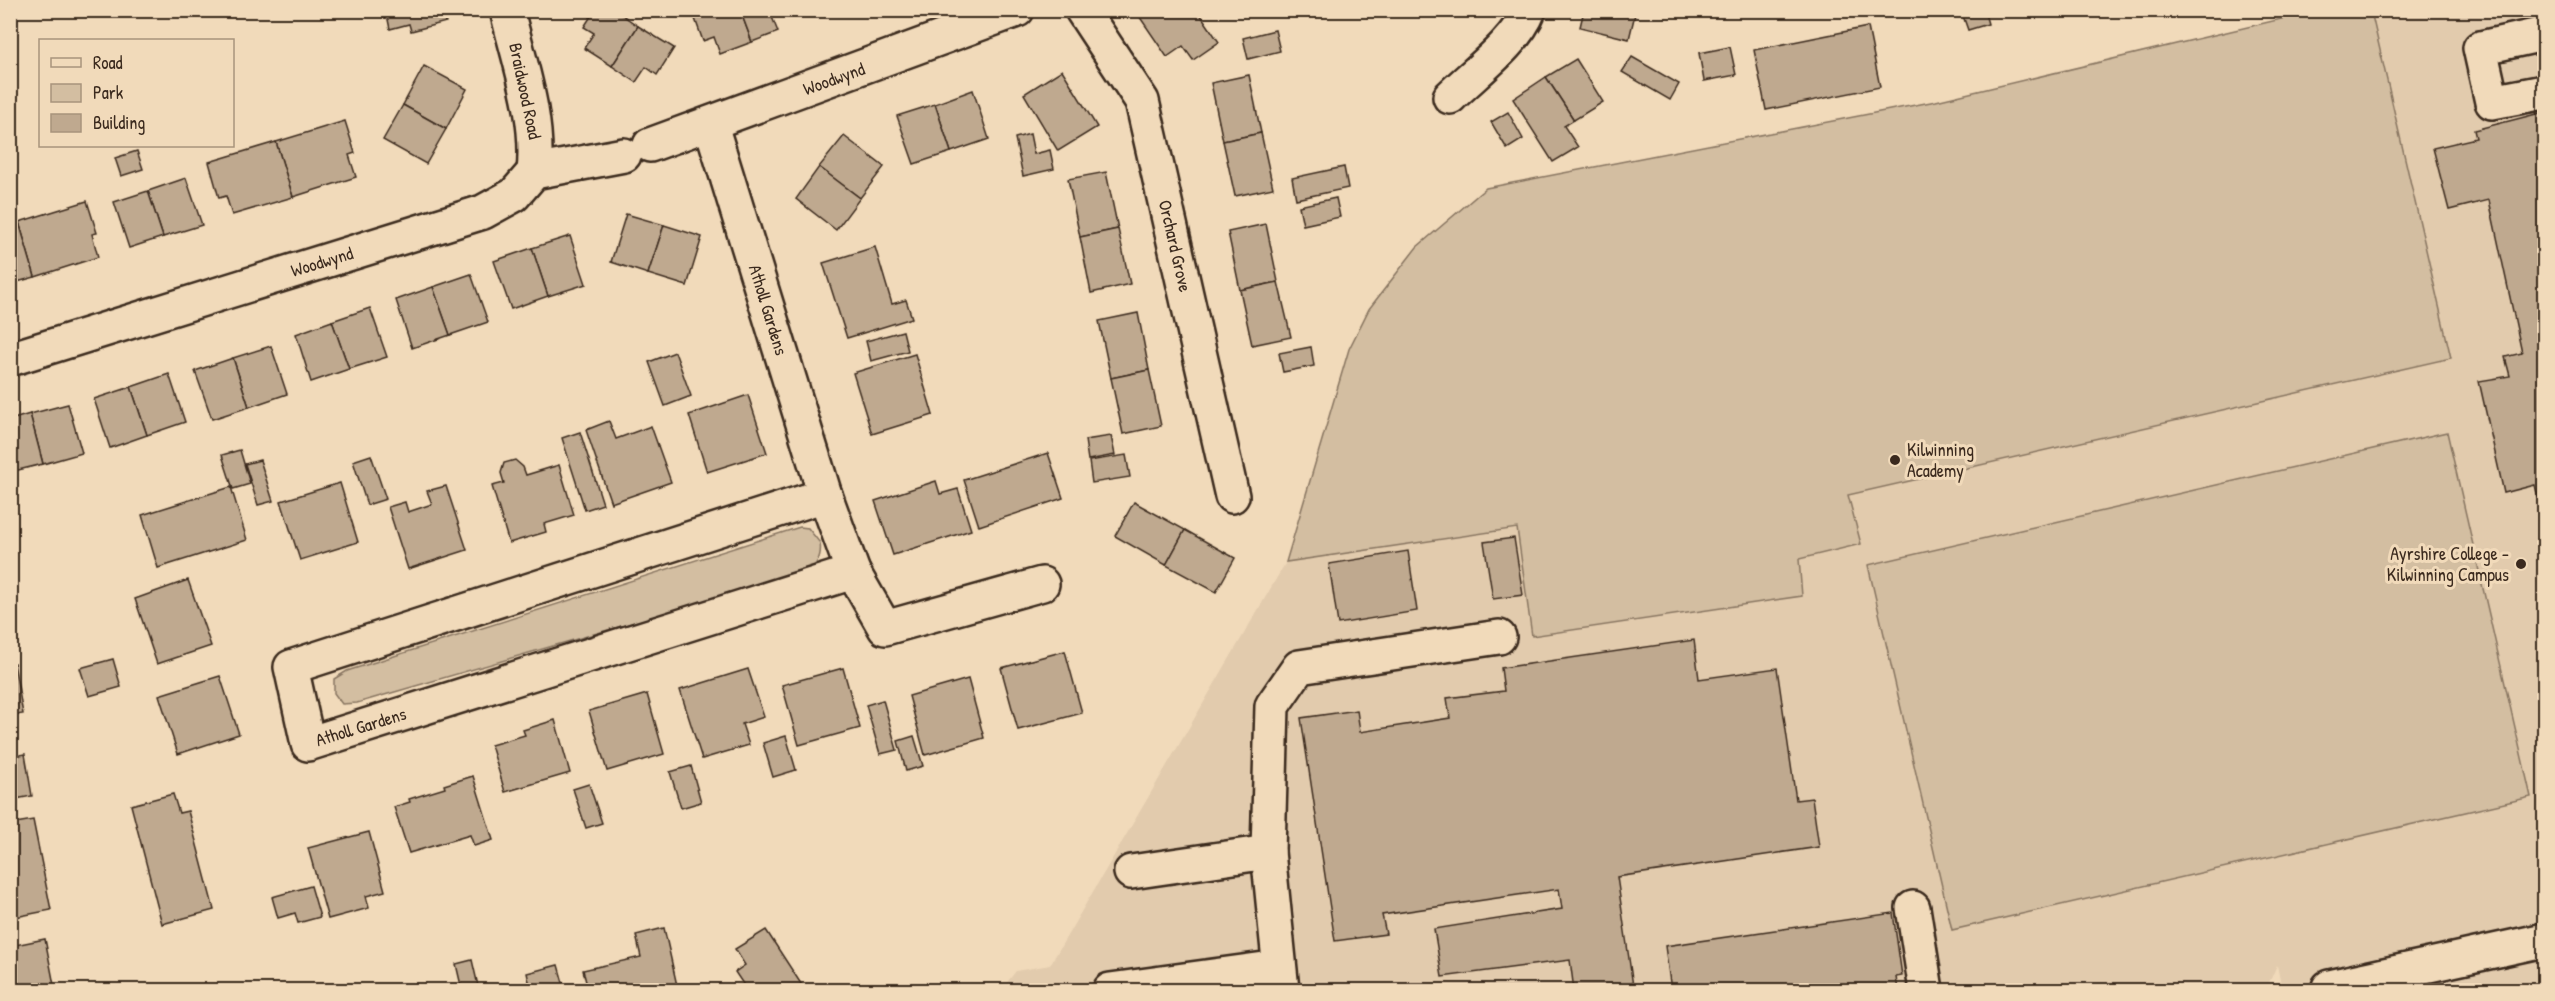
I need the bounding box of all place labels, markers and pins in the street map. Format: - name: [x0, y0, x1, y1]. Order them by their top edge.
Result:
- place label: Kilwinning Academy: [1907, 437, 1974, 483]
- marker: Kilwinning Academy: [1888, 453, 1902, 467]
- place label: Ayrshire College - Kilwinning Campus: [2387, 541, 2509, 587]
- marker: Ayrshire College - Kilwinning Campus: [2514, 557, 2528, 571]

